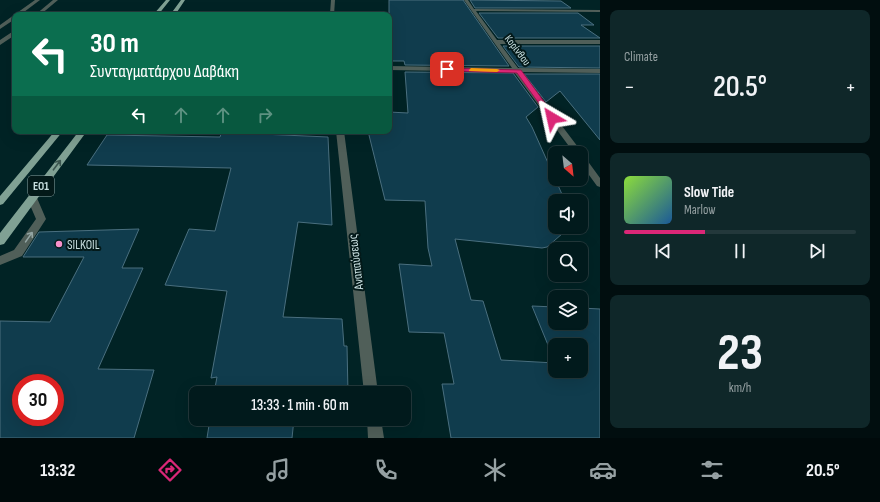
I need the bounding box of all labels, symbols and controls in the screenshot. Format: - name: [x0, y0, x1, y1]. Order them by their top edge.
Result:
- text: 30 m: [90, 27, 139, 60]
- icon: left: [24, 28, 76, 80]
- street label: Κορίνθου: [502, 33, 533, 68]
- text: Climate: [624, 49, 658, 65]
- pin: [430, 52, 464, 86]
- icon: arrive: [436, 58, 458, 80]
- text: Συνταγματάρχου Δαβάκη: [90, 61, 239, 82]
- text: 20.5°: [713, 69, 767, 105]
- text: −: [624, 74, 635, 101]
- text: +: [845, 74, 856, 101]
- position arrow: [531, 97, 573, 139]
- icon: left: [128, 104, 150, 126]
- icon: ahead: [170, 104, 192, 126]
- icon: ahead: [212, 104, 234, 126]
- icon: right: [254, 104, 276, 126]
- north arrow: [548, 146, 588, 186]
- map controls: [548, 146, 588, 378]
- one-way arrow: [53, 160, 61, 171]
- road number: ΕΟ1: [28, 176, 54, 196]
- text: Slow Tide: [684, 183, 734, 202]
- button: sound: [548, 194, 588, 234]
- text: Marlow: [684, 202, 716, 218]
- one-way arrow: [25, 232, 33, 243]
- street label: Αναπαύσεως: [345, 233, 367, 292]
- place label: SILKOIL: [67, 237, 100, 253]
- marker: SILKOIL: [54, 239, 64, 249]
- icon: previous: [652, 240, 674, 262]
- icon: pause: [729, 240, 751, 262]
- icon: next: [806, 240, 828, 262]
- button: search: [548, 242, 588, 282]
- button: layers: [548, 290, 588, 330]
- text: 23: [717, 322, 763, 385]
- button: +: [548, 338, 588, 378]
- speed limit sign: 30: [12, 374, 64, 426]
- text: km/h: [729, 380, 751, 396]
- text: 13:33 · 1 min · 60 m: [251, 396, 349, 415]
- icon: directions: [156, 456, 184, 484]
- icon: music: [264, 456, 292, 484]
- icon: phone: [372, 456, 400, 484]
- icon: climate: [481, 456, 509, 484]
- icon: car: [589, 456, 617, 484]
- icon: filters: [698, 456, 726, 484]
- text: 13:32: [40, 460, 75, 481]
- text: 20.5°: [806, 460, 840, 481]

